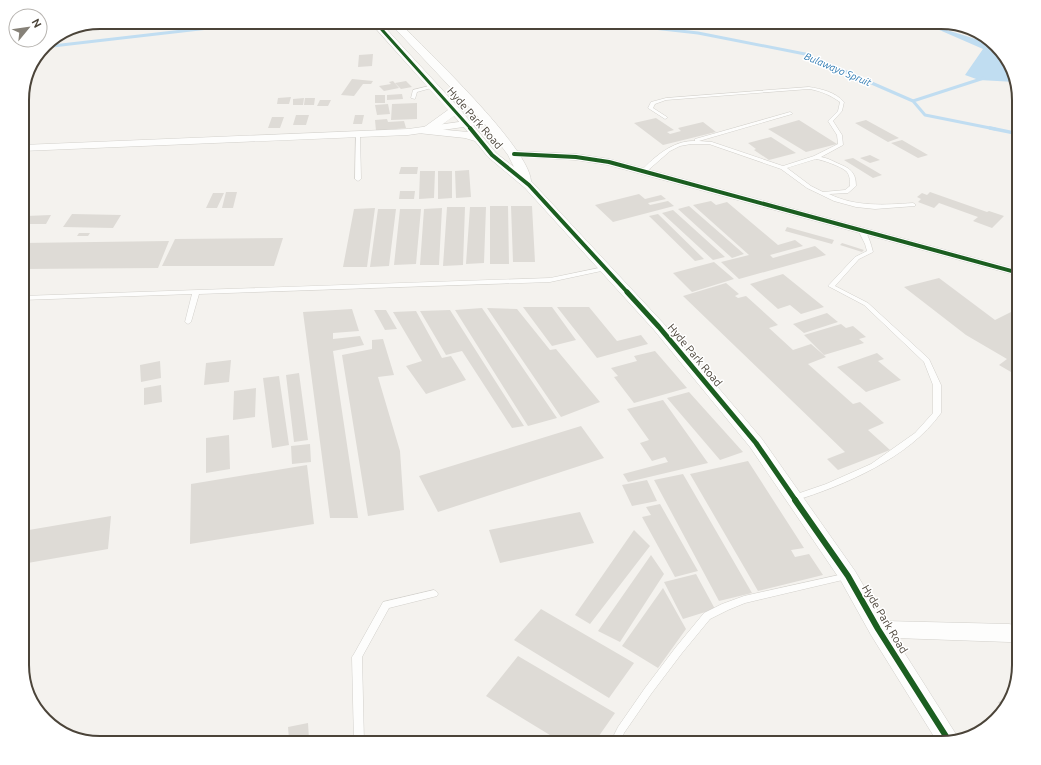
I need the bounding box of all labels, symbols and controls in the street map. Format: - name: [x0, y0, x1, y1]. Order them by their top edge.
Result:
- north arrow: [8, 8, 48, 48]
- text: N: [30, 17, 44, 30]
- water label: Bulawayo Spruit: [803, 50, 873, 88]
- street label: Hyde Park Road: [445, 85, 505, 151]
- street label: Hyde Park Road: [665, 321, 725, 389]
- street label: Hyde Park Road: [860, 583, 910, 655]

